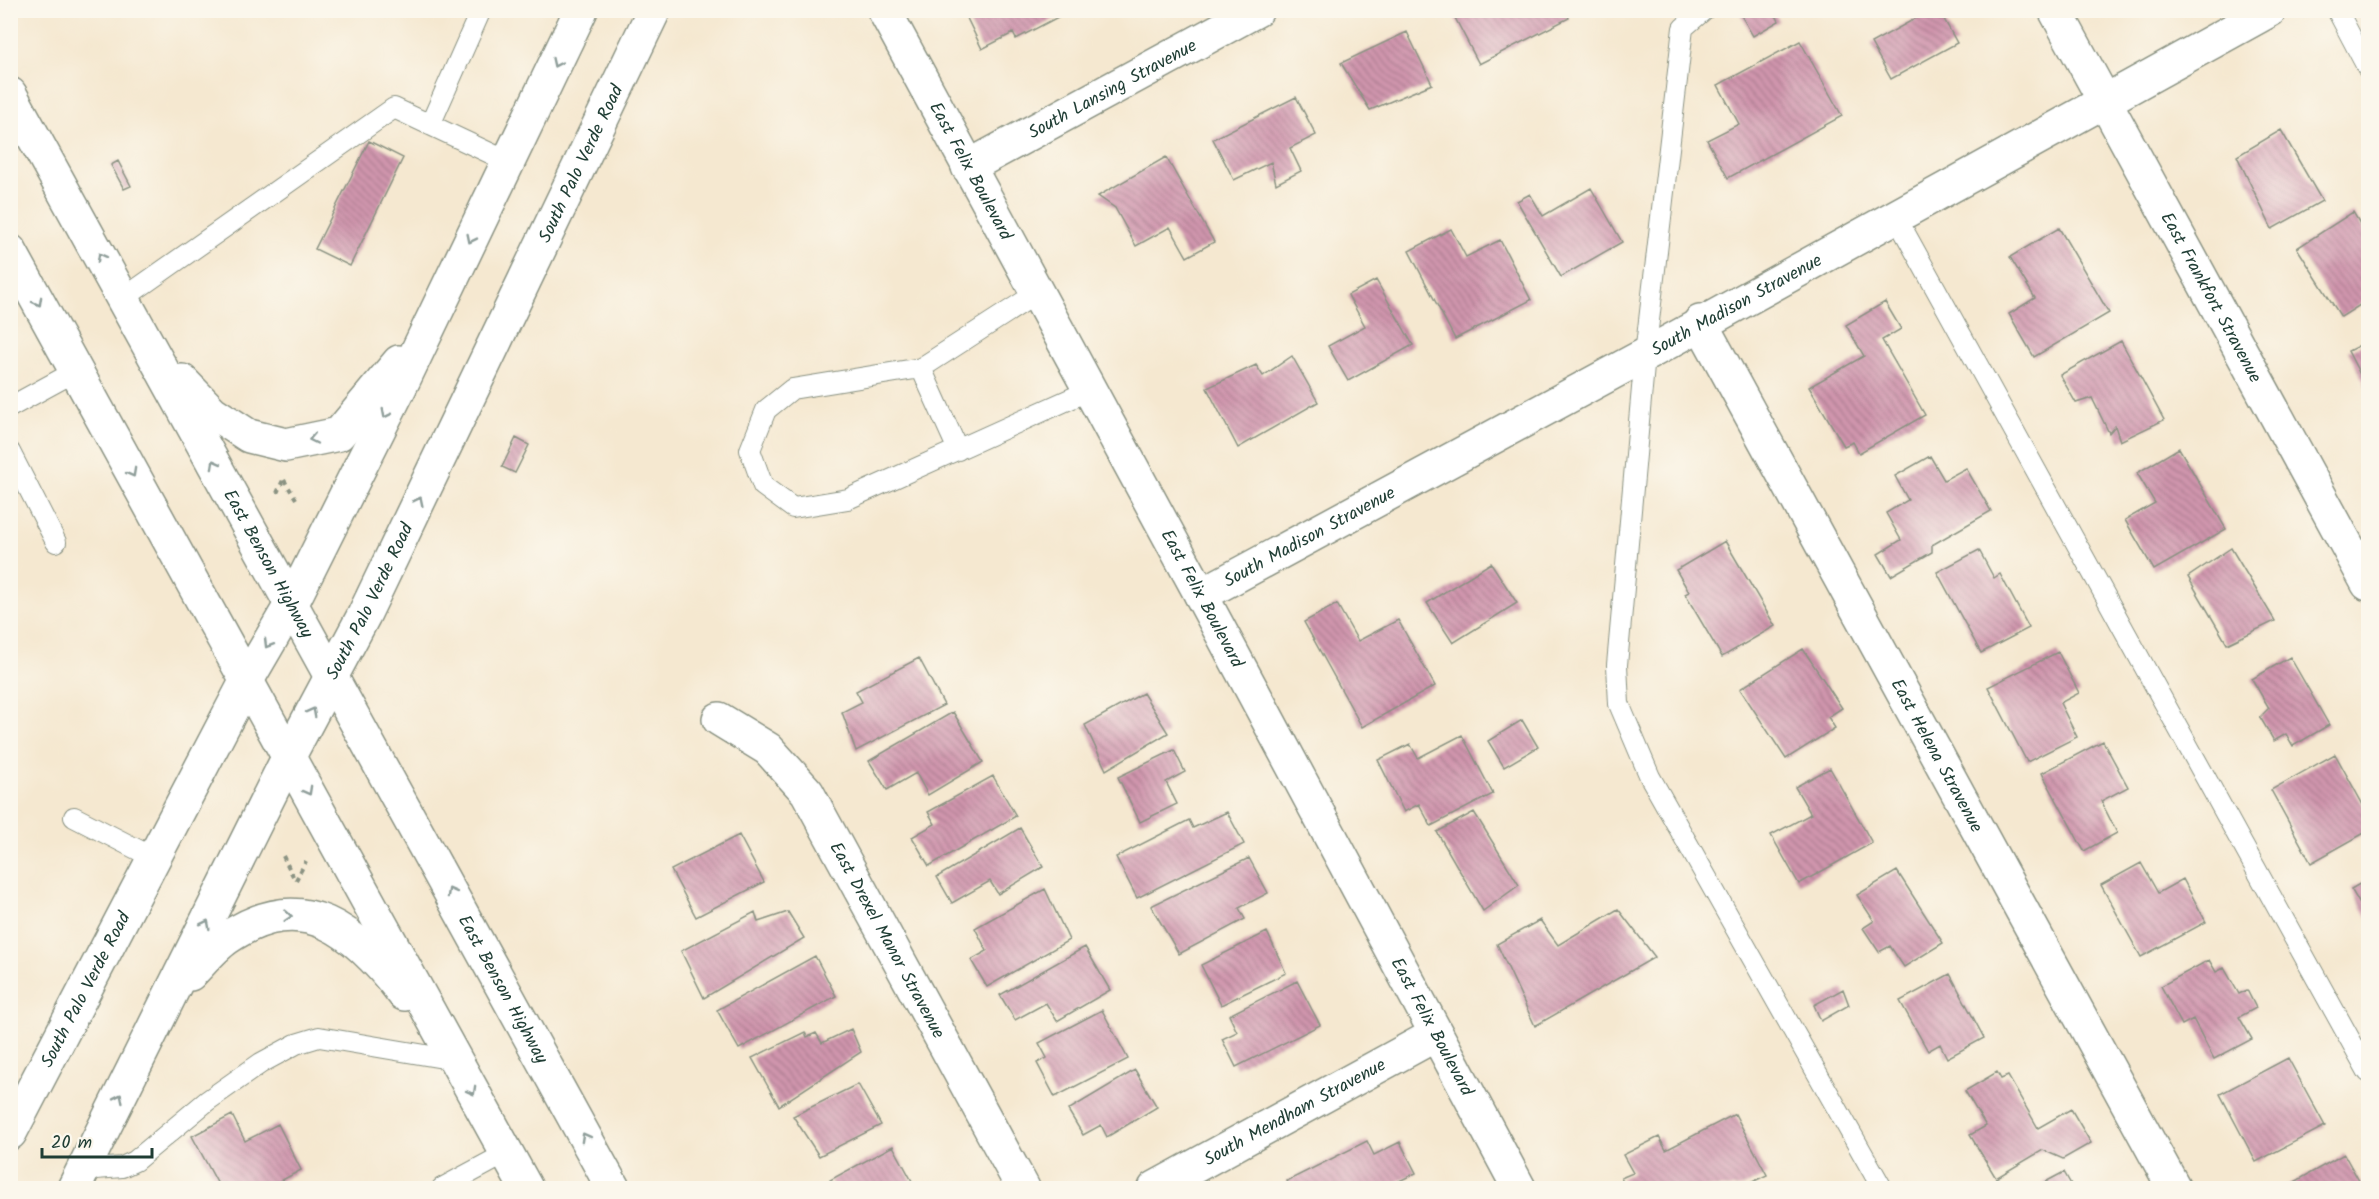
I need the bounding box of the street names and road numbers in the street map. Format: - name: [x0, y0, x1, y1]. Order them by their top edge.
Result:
- street label: South Lansing Stravenue: [1023, 32, 1203, 148]
- street label: South Palo Verde Road: [531, 79, 633, 248]
- street label: East Felix Boulevard: [920, 97, 1020, 247]
- street label: East Frankfort Stravenue: [2152, 207, 2269, 389]
- street label: South Madison Stravenue: [1646, 247, 1828, 365]
- street label: South Madison Stravenue: [1219, 479, 1401, 596]
- street label: East Benson Highway: [215, 484, 321, 644]
- street label: South Palo Verde Road: [319, 517, 422, 686]
- street label: East Felix Boulevard: [1152, 524, 1251, 674]
- street label: East Helena Stravenue: [1882, 674, 1990, 838]
- street label: East Drexel Manor Stravenue: [821, 837, 952, 1044]
- street label: South Palo Verde Road: [34, 906, 140, 1073]
- street label: East Benson Highway: [449, 910, 555, 1070]
- street label: East Felix Boulevard: [1382, 953, 1481, 1103]
- street label: South Mendham Stravenue: [1199, 1051, 1392, 1175]

